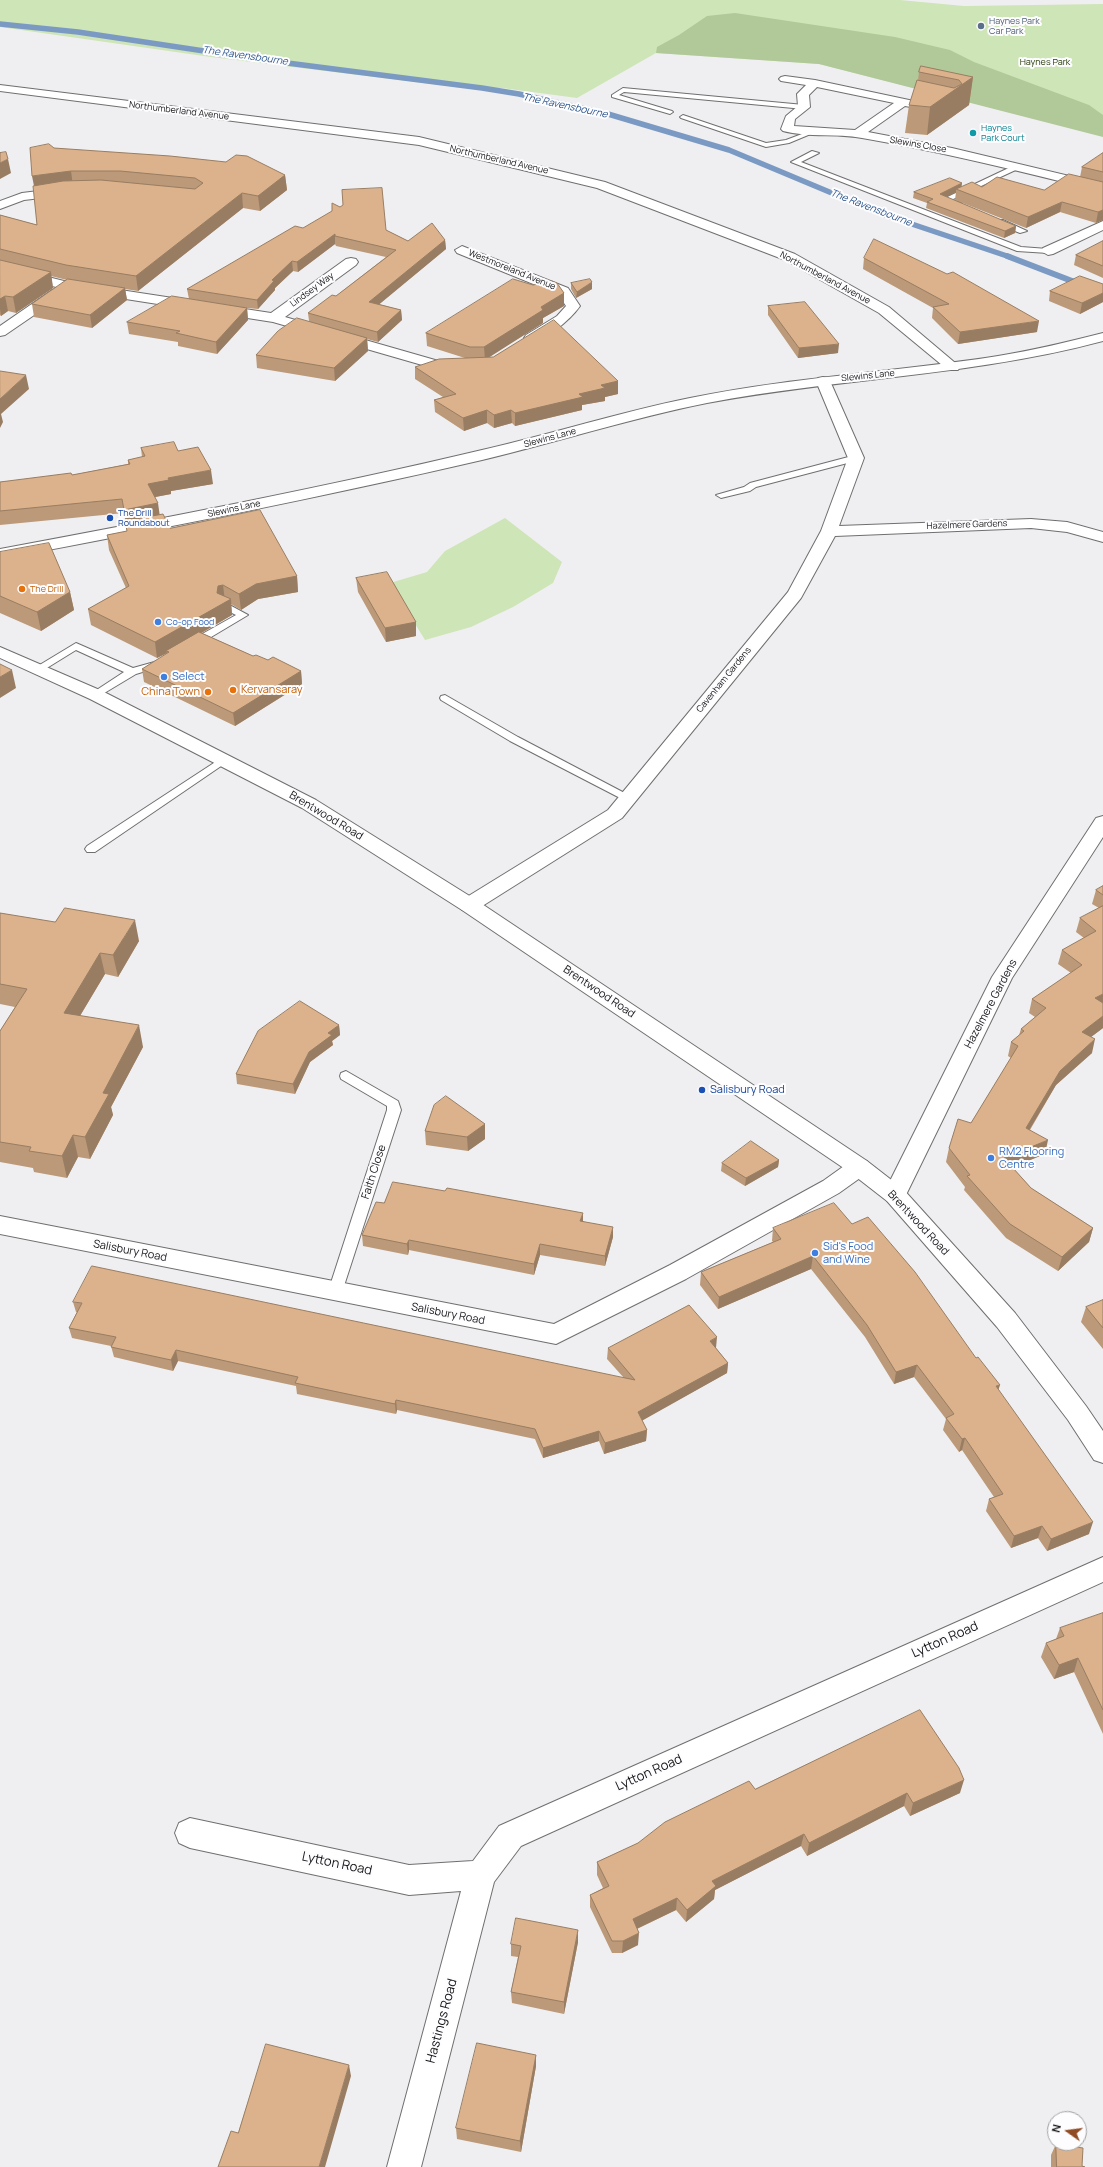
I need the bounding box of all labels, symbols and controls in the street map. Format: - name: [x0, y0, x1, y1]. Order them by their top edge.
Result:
- place label: Haynes Park Car Park: [989, 16, 1040, 37]
- marker: Haynes Park Car Park: [976, 21, 986, 31]
- water label: The Ravensbourne: [201, 44, 289, 68]
- park label: Haynes Park: [1020, 57, 1070, 67]
- water label: The Ravensbourne: [522, 91, 608, 121]
- street label: Northumberland Avenue: [128, 99, 230, 123]
- place label: Haynes Park Court: [981, 123, 1025, 144]
- marker: Haynes Park Court: [968, 128, 978, 138]
- street label: Slewins Close: [889, 135, 947, 155]
- street label: Northumberland Avenue: [449, 143, 549, 177]
- water label: The Ravensbourne: [829, 187, 913, 229]
- street label: Westmoreland Avenue: [467, 248, 557, 292]
- street label: Northumberland Avenue: [778, 250, 872, 306]
- street label: Lindsey Way: [288, 271, 336, 309]
- street label: Slewins Lane: [841, 368, 895, 384]
- street label: Slewins Lane: [523, 426, 577, 450]
- street label: Slewins Lane: [207, 498, 261, 520]
- place label: The Drill Roundabout: [118, 508, 170, 529]
- marker: The Drill Roundabout: [105, 513, 115, 523]
- street label: Hazelmere Gardens: [926, 518, 1008, 532]
- marker: The Drill: [17, 584, 27, 594]
- place label: The Drill: [30, 584, 63, 594]
- marker: Co-op Food: [153, 617, 163, 627]
- place label: Co-op Food: [166, 617, 214, 627]
- street label: Cavenham Gardens: [694, 645, 754, 715]
- place label: Select: [172, 670, 205, 684]
- marker: Select: [159, 672, 169, 682]
- place label: Kervansaray: [241, 683, 303, 697]
- place label: China Town: [141, 685, 200, 699]
- marker: Kervansaray: [228, 685, 238, 695]
- marker: China Town: [203, 687, 213, 697]
- street label: Brentwood Road: [287, 789, 365, 843]
- street label: Hazelmere Gardens: [962, 957, 1020, 1051]
- street label: Brentwood Road: [561, 963, 637, 1021]
- place label: Salisbury Road: [710, 1083, 785, 1097]
- marker: Salisbury Road: [697, 1085, 707, 1095]
- street label: Faith Close: [359, 1143, 389, 1201]
- place label: RM2 Flooring Centre: [999, 1145, 1064, 1171]
- marker: RM2 Flooring Centre: [986, 1153, 996, 1163]
- street label: Brentwood Road: [885, 1188, 951, 1258]
- street label: Salisbury Road: [92, 1237, 168, 1265]
- place label: Sid's Food and Wine: [823, 1240, 873, 1266]
- marker: Sid's Food and Wine: [810, 1248, 820, 1258]
- street label: Salisbury Road: [410, 1300, 486, 1328]
- street label: Lytton Road: [909, 1618, 981, 1662]
- street label: Lytton Road: [613, 1751, 685, 1795]
- street label: Lytton Road: [301, 1849, 373, 1879]
- street label: Hastings Road: [423, 1977, 461, 2065]
- north arrow: [1047, 2111, 1087, 2151]
- text: N: [1048, 2123, 1064, 2134]

